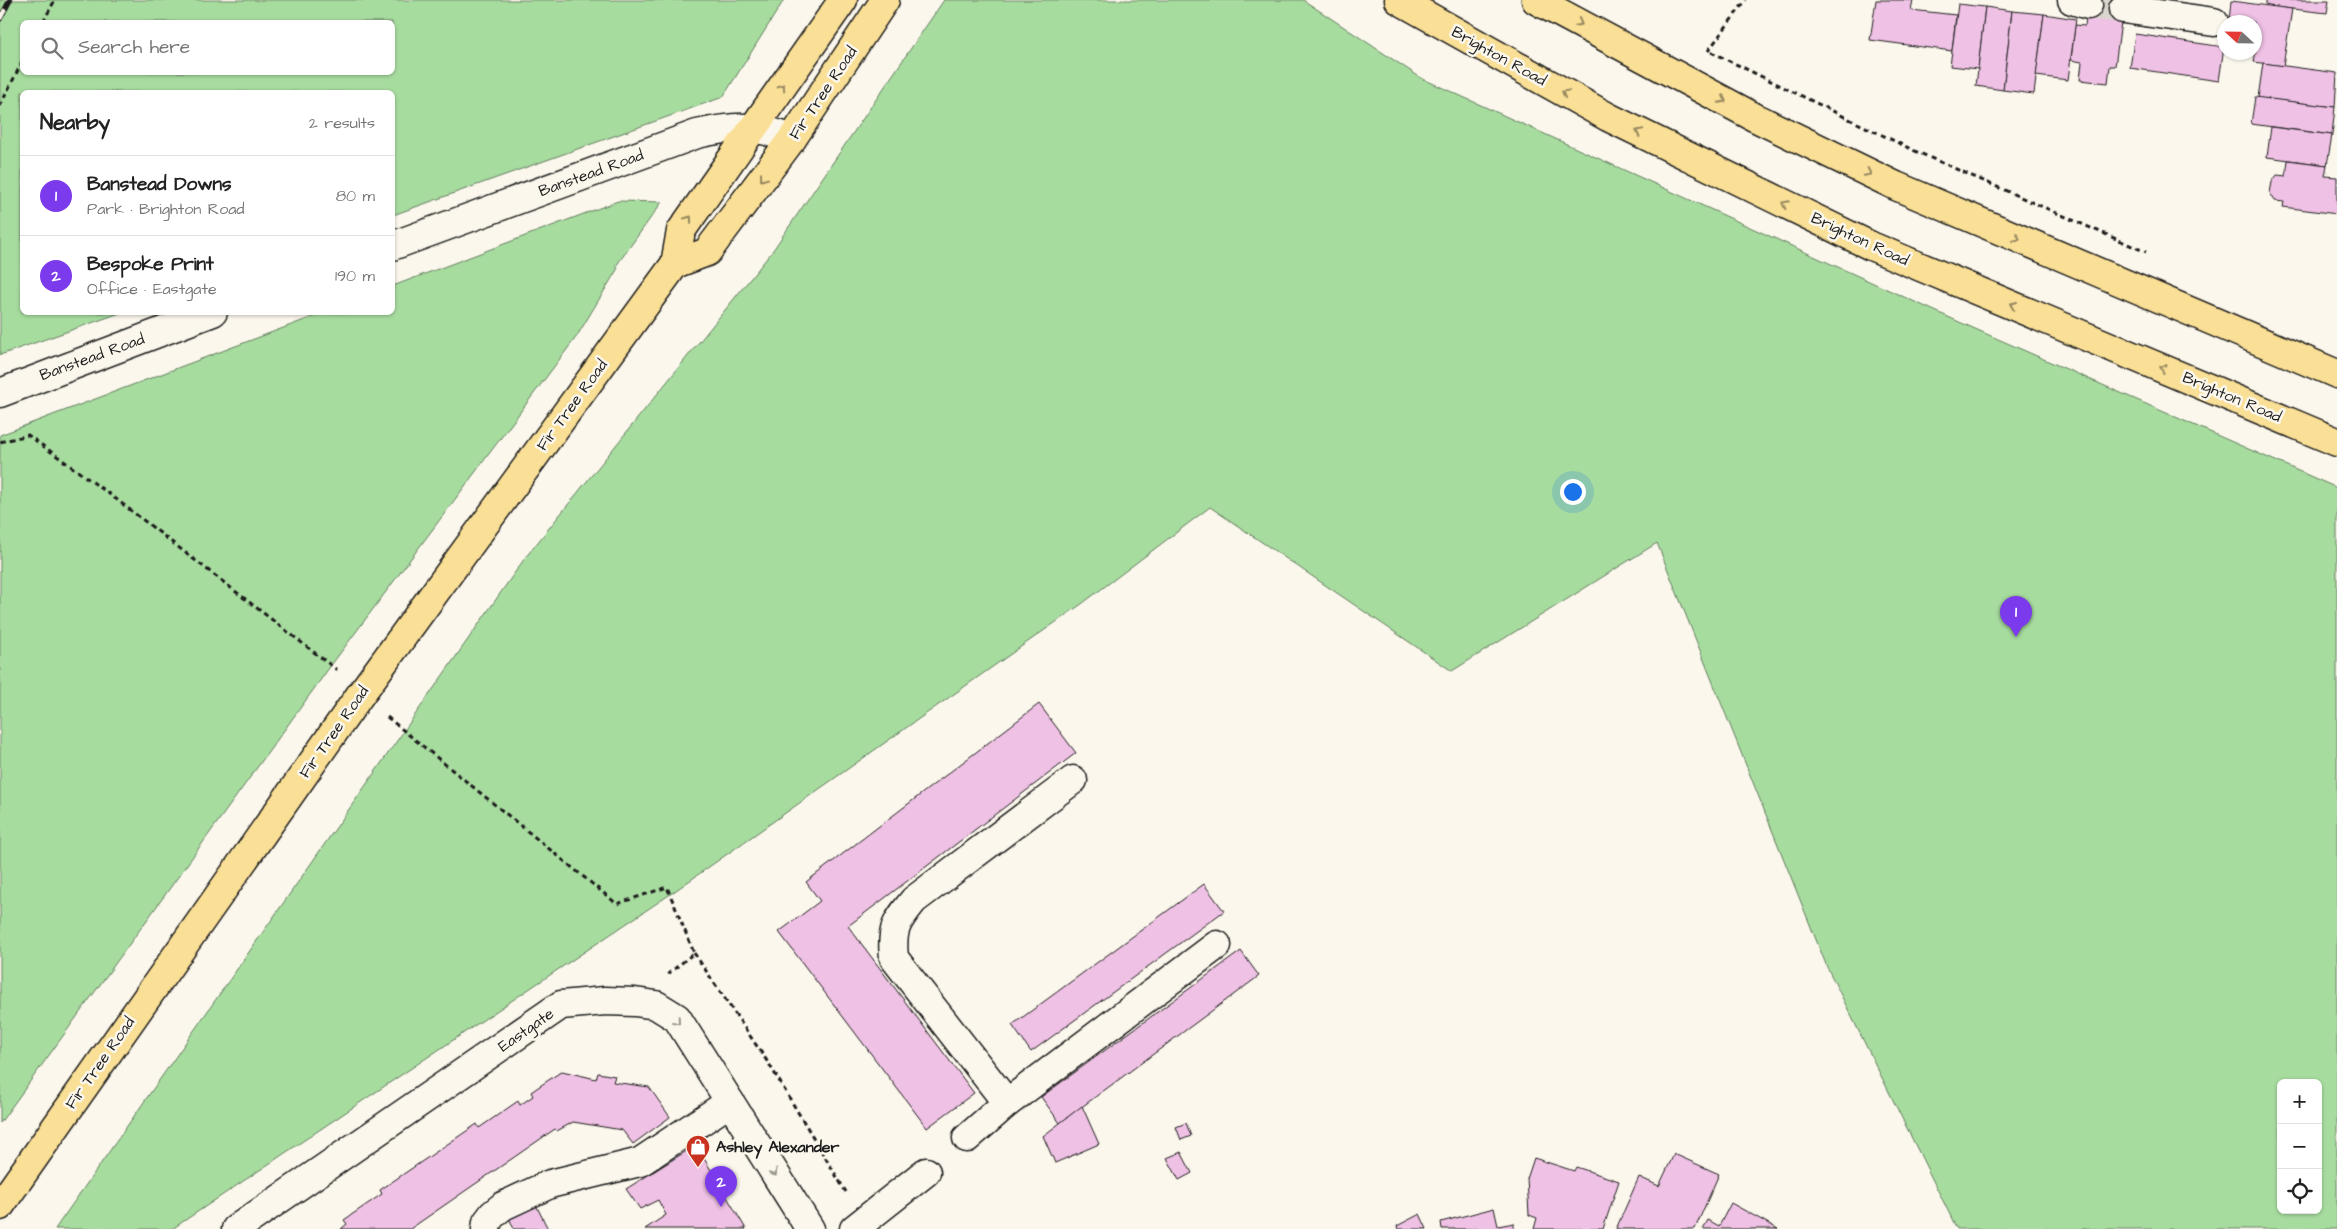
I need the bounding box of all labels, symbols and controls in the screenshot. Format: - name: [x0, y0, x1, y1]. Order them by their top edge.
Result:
- north arrow: [2217, 15, 2262, 60]
- one-way arrow: [1574, 17, 1583, 27]
- search box: [20, 20, 395, 75]
- street label: Brighton Road: [1447, 21, 1550, 92]
- icon: search: [38, 34, 66, 62]
- text: Search here: [78, 34, 190, 61]
- street label: Fir Tree Road: [784, 42, 862, 144]
- one-way arrow: [776, 83, 785, 93]
- one-way arrow: [1561, 89, 1570, 99]
- one-way arrow: [1717, 94, 1726, 104]
- text: Nearby: [40, 108, 110, 137]
- text: 2 results: [309, 112, 375, 134]
- one-way arrow: [1635, 128, 1644, 138]
- street label: Banstead Road: [535, 144, 647, 202]
- one-way arrow: [1863, 167, 1872, 177]
- text: Banstead Downs: [87, 171, 232, 198]
- one-way arrow: [760, 172, 769, 182]
- text: 1: [55, 185, 57, 207]
- text: 80 m: [336, 185, 375, 207]
- text: Park · Brighton Road: [87, 198, 244, 220]
- one-way arrow: [1781, 199, 1790, 210]
- street label: Brighton Road: [1807, 207, 1912, 272]
- one-way arrow: [683, 215, 692, 224]
- one-way arrow: [2012, 231, 2021, 242]
- text: Bespoke Print: [87, 251, 214, 278]
- text: 2: [51, 265, 61, 287]
- text: 190 m: [335, 265, 375, 287]
- text: Office · Eastgate: [87, 278, 217, 300]
- one-way arrow: [2009, 301, 2018, 312]
- street label: Banstead Road: [36, 328, 148, 386]
- street label: Fir Tree Road: [531, 355, 613, 455]
- one-way arrow: [2159, 364, 2168, 375]
- street label: Brighton Road: [2179, 366, 2285, 429]
- your location: [1560, 479, 1586, 505]
- pin: 1: [2000, 596, 2032, 637]
- street label: Fir Tree Road: [294, 681, 374, 783]
- street label: Eastgate: [494, 1003, 559, 1058]
- street label: Fir Tree Road: [60, 1012, 140, 1114]
- one-way arrow: [671, 1016, 680, 1025]
- map controls: [2277, 1079, 2322, 1214]
- button: +: [2277, 1079, 2322, 1124]
- button: −: [2277, 1124, 2322, 1169]
- shop icon: Ashley Alexander: [685, 1134, 711, 1168]
- place label: Ashley Alexander: [716, 1136, 840, 1159]
- pin: 2: [705, 1166, 737, 1207]
- one-way arrow: [768, 1167, 777, 1176]
- button: locate: [2277, 1169, 2322, 1214]

